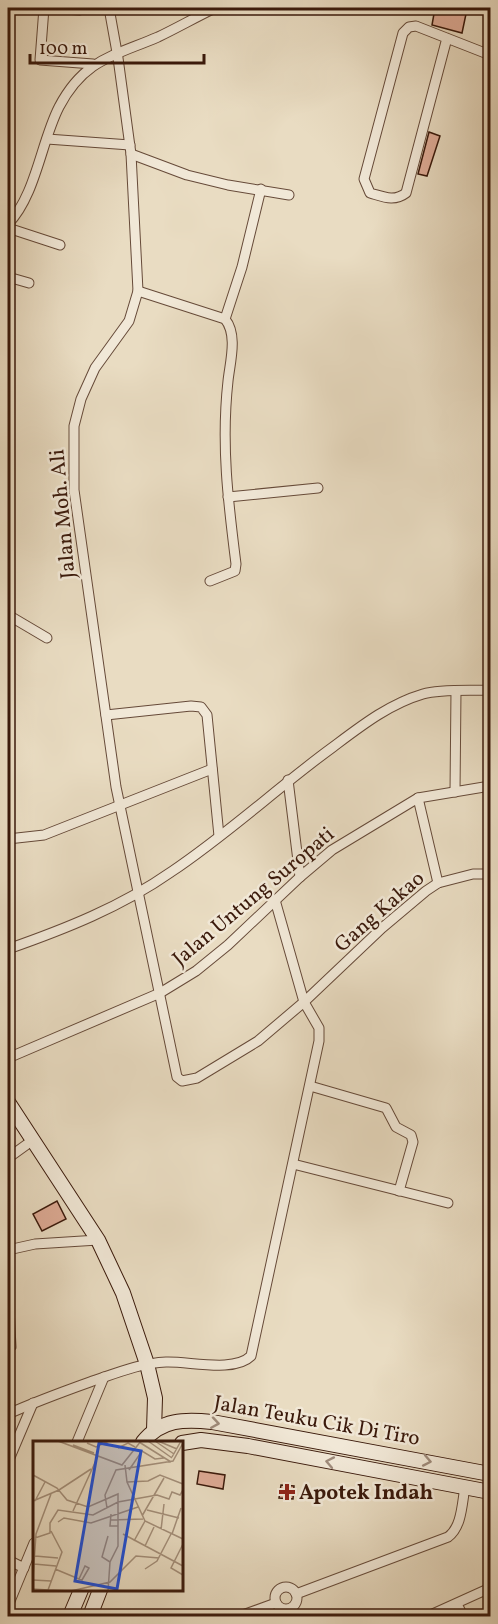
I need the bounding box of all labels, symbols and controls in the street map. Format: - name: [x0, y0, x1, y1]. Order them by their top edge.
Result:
- scale bar: [30, 27, 204, 65]
- text: 100 m: [39, 37, 88, 62]
- street label: Jalan Moh. Ali: [43, 448, 84, 580]
- street label: Jalan Untung Suropati: [167, 821, 341, 974]
- street label: Gang Kakao: [329, 865, 431, 960]
- street label: Jalan Teuku Cik Di Tiro: [211, 1389, 422, 1454]
- one-way arrow: [210, 1416, 219, 1428]
- inset map: [33, 1441, 183, 1591]
- one-way arrow: [422, 1454, 432, 1467]
- one-way arrow: [325, 1456, 335, 1469]
- place label: Apotek Indah: [299, 1479, 434, 1508]
- marker: Apotek Indah: [280, 1485, 294, 1499]

